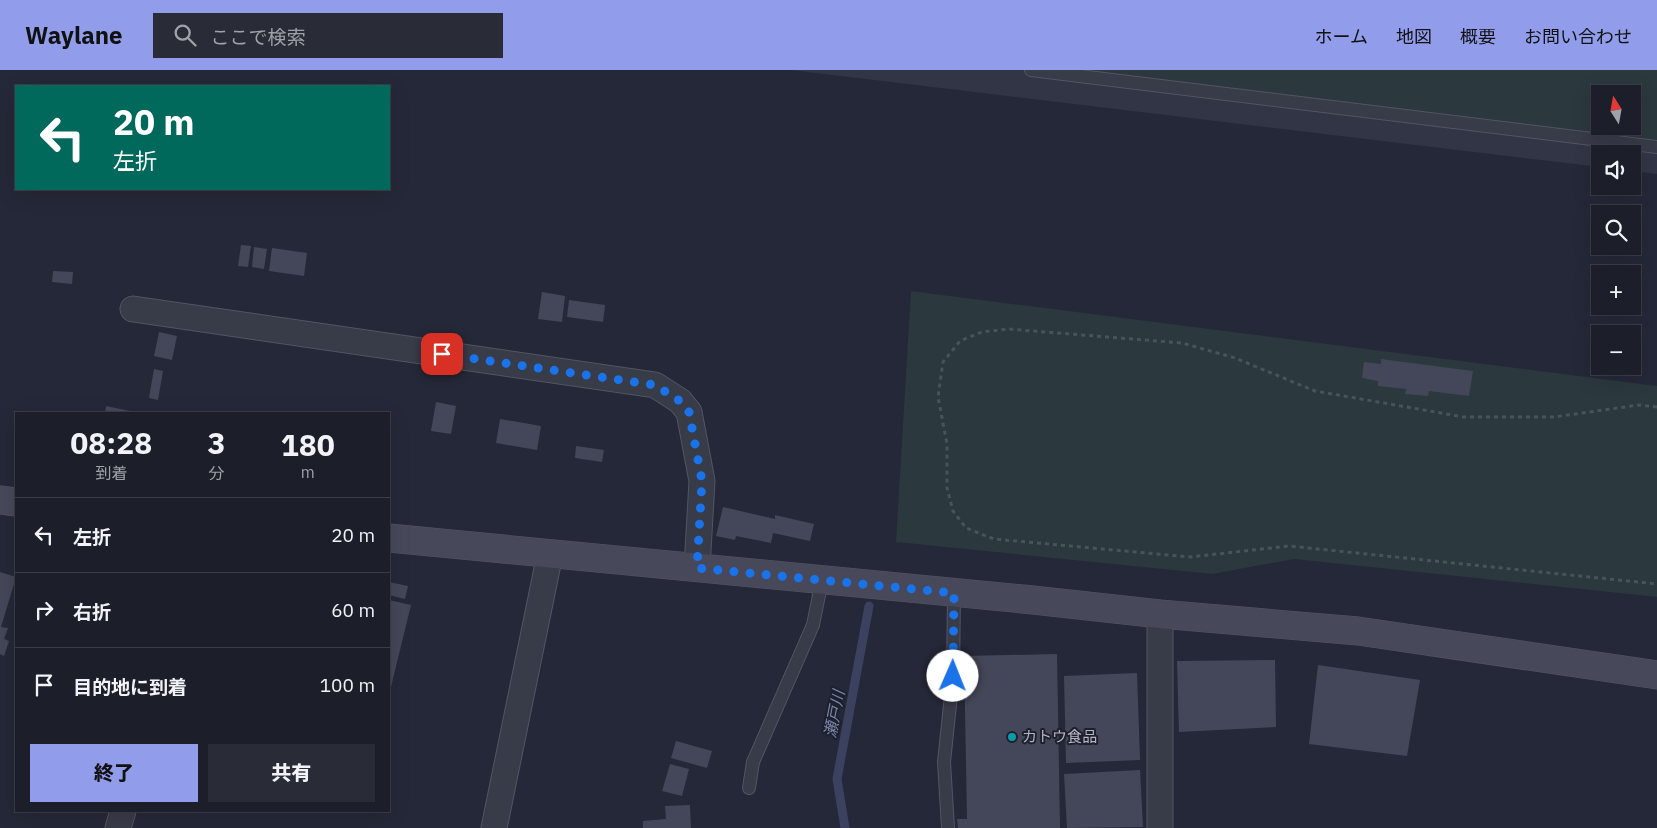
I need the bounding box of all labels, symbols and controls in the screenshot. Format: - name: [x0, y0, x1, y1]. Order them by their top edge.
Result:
- search box: [153, 13, 503, 58]
- text: Waylane: [25, 19, 123, 51]
- icon: search: [171, 21, 199, 49]
- text: ここで検索: [211, 25, 306, 49]
- text: ホーム: [1315, 25, 1368, 48]
- text: 地図: [1396, 25, 1432, 48]
- text: 概要: [1460, 25, 1496, 48]
- text: お問い合わせ: [1524, 25, 1632, 48]
- north arrow: [1591, 85, 1641, 135]
- map controls: [1591, 85, 1641, 375]
- text: 20 m: [113, 99, 195, 145]
- icon: left: [30, 105, 95, 170]
- button: sound: [1591, 145, 1641, 195]
- text: 左折: [113, 146, 157, 175]
- button: search: [1591, 205, 1641, 255]
- button: +: [1591, 265, 1641, 315]
- button: −: [1591, 325, 1641, 375]
- pin: [421, 333, 463, 375]
- icon: arrive: [428, 340, 456, 368]
- text: 08:28: [70, 423, 152, 462]
- text: 3: [207, 423, 225, 462]
- text: 180: [281, 425, 335, 464]
- text: m: [301, 462, 315, 482]
- text: 到着: [95, 463, 127, 483]
- text: 分: [208, 463, 224, 483]
- icon: left: [30, 521, 58, 549]
- text: 20 m: [331, 523, 375, 547]
- text: 左折: [73, 525, 111, 549]
- icon: right: [30, 596, 58, 624]
- text: 60 m: [331, 598, 375, 622]
- text: 右折: [73, 600, 111, 624]
- position arrow: [926, 649, 978, 701]
- icon: arrive: [30, 671, 58, 699]
- text: 100 m: [320, 673, 375, 697]
- text: 目的地に到着: [73, 675, 187, 699]
- water label: 瀬戸川: [820, 687, 849, 739]
- place label: カトウ食品: [1022, 727, 1097, 746]
- marker: カトウ食品: [1006, 731, 1018, 743]
- button: 終了: [30, 744, 198, 802]
- button: 共有: [208, 744, 375, 802]

